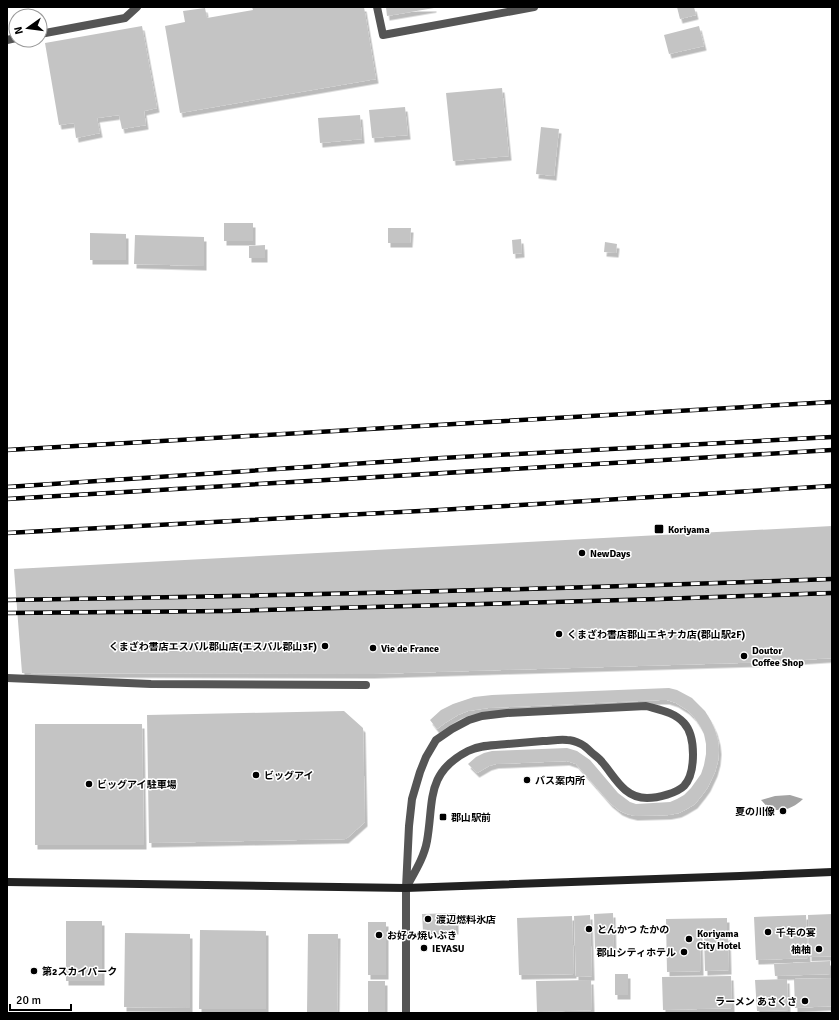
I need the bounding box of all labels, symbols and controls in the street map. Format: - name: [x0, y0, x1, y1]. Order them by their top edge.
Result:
- north arrow: [8, 8, 48, 48]
- text: N: [12, 25, 26, 36]
- marker: Koriyama: [653, 523, 665, 535]
- place label: Koriyama: [668, 524, 710, 536]
- marker: NewDays: [577, 548, 587, 558]
- place label: NewDays: [590, 548, 631, 560]
- marker: くまざわ書店郡山エキナカ店(郡山駅2F): [554, 629, 564, 639]
- place label: くまざわ書店郡山エキナカ店(郡山駅2F): [567, 629, 746, 641]
- place label: くまざわ書店エスパル郡山店(エスパル郡山3F): [109, 641, 317, 653]
- marker: くまざわ書店エスパル郡山店(エスパル郡山3F): [320, 641, 330, 651]
- marker: Vie de France: [368, 643, 378, 653]
- place label: Vie de France: [381, 643, 439, 655]
- place label: Doutor Coffee Shop: [752, 645, 804, 669]
- marker: Doutor Coffee Shop: [739, 651, 749, 661]
- marker: ビッグアイ: [251, 770, 261, 780]
- place label: ビッグアイ: [264, 770, 314, 782]
- marker: バス案内所: [522, 775, 532, 785]
- place label: バス案内所: [535, 775, 585, 787]
- marker: ビッグアイ駐車場: [84, 779, 94, 789]
- place label: ビッグアイ駐車場: [97, 779, 177, 791]
- place label: 夏の川像: [735, 806, 775, 818]
- marker: 夏の川像: [778, 806, 788, 816]
- marker: 郡山駅前: [438, 812, 448, 822]
- place label: 郡山駅前: [451, 812, 491, 824]
- marker: 渡辺燃料氷店: [423, 914, 433, 924]
- place label: 渡辺燃料氷店: [436, 914, 496, 926]
- marker: とんかつ たかの: [584, 924, 594, 934]
- place label: とんかつ たかの: [597, 924, 669, 936]
- marker: 千年の宴: [763, 927, 773, 937]
- place label: 千年の宴: [776, 927, 816, 939]
- place label: Koriyama City Hotel: [697, 928, 741, 952]
- marker: お好み焼いぶき: [374, 930, 384, 940]
- place label: お好み焼いぶき: [387, 930, 457, 942]
- marker: Koriyama City Hotel: [684, 934, 694, 944]
- marker: IEYASU: [419, 943, 429, 953]
- place label: IEYASU: [432, 943, 465, 955]
- place label: 柚柚: [791, 944, 811, 956]
- marker: 柚柚: [814, 944, 824, 954]
- place label: 郡山シティホテル: [597, 947, 676, 959]
- marker: 郡山シティホテル: [679, 947, 689, 957]
- marker: 第2スカイパーク: [29, 966, 39, 976]
- place label: 第2スカイパーク: [42, 966, 117, 978]
- scale bar: [10, 986, 71, 1012]
- text: 20 m: [16, 993, 41, 1008]
- place label: ラーメン あさくさ: [715, 996, 797, 1008]
- marker: ラーメン あさくさ: [800, 996, 810, 1006]

